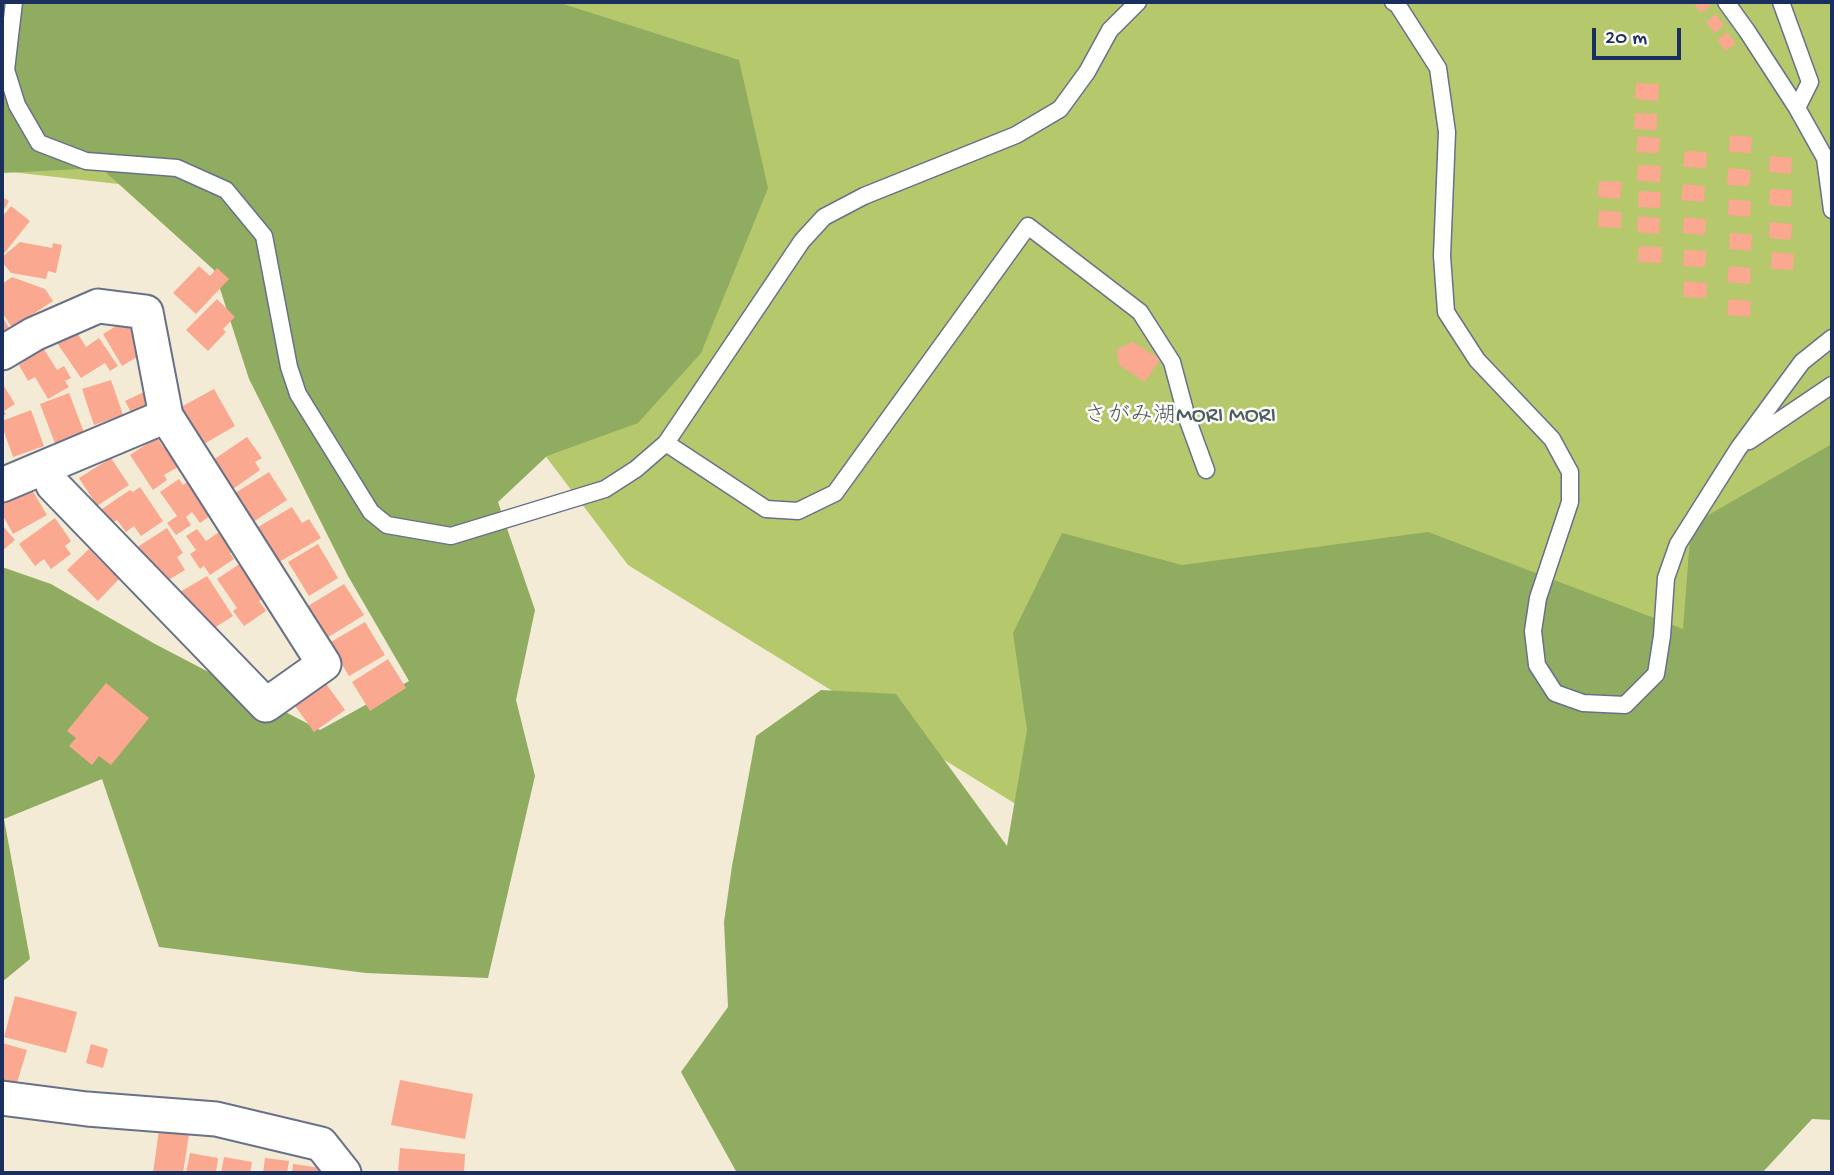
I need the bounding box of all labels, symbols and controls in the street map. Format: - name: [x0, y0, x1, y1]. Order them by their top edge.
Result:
- scale bar: [1596, 14, 1685, 58]
- text: 20 m: [1605, 27, 1647, 52]
- park label: さがみ湖MORI MORI: [1084, 403, 1276, 431]

